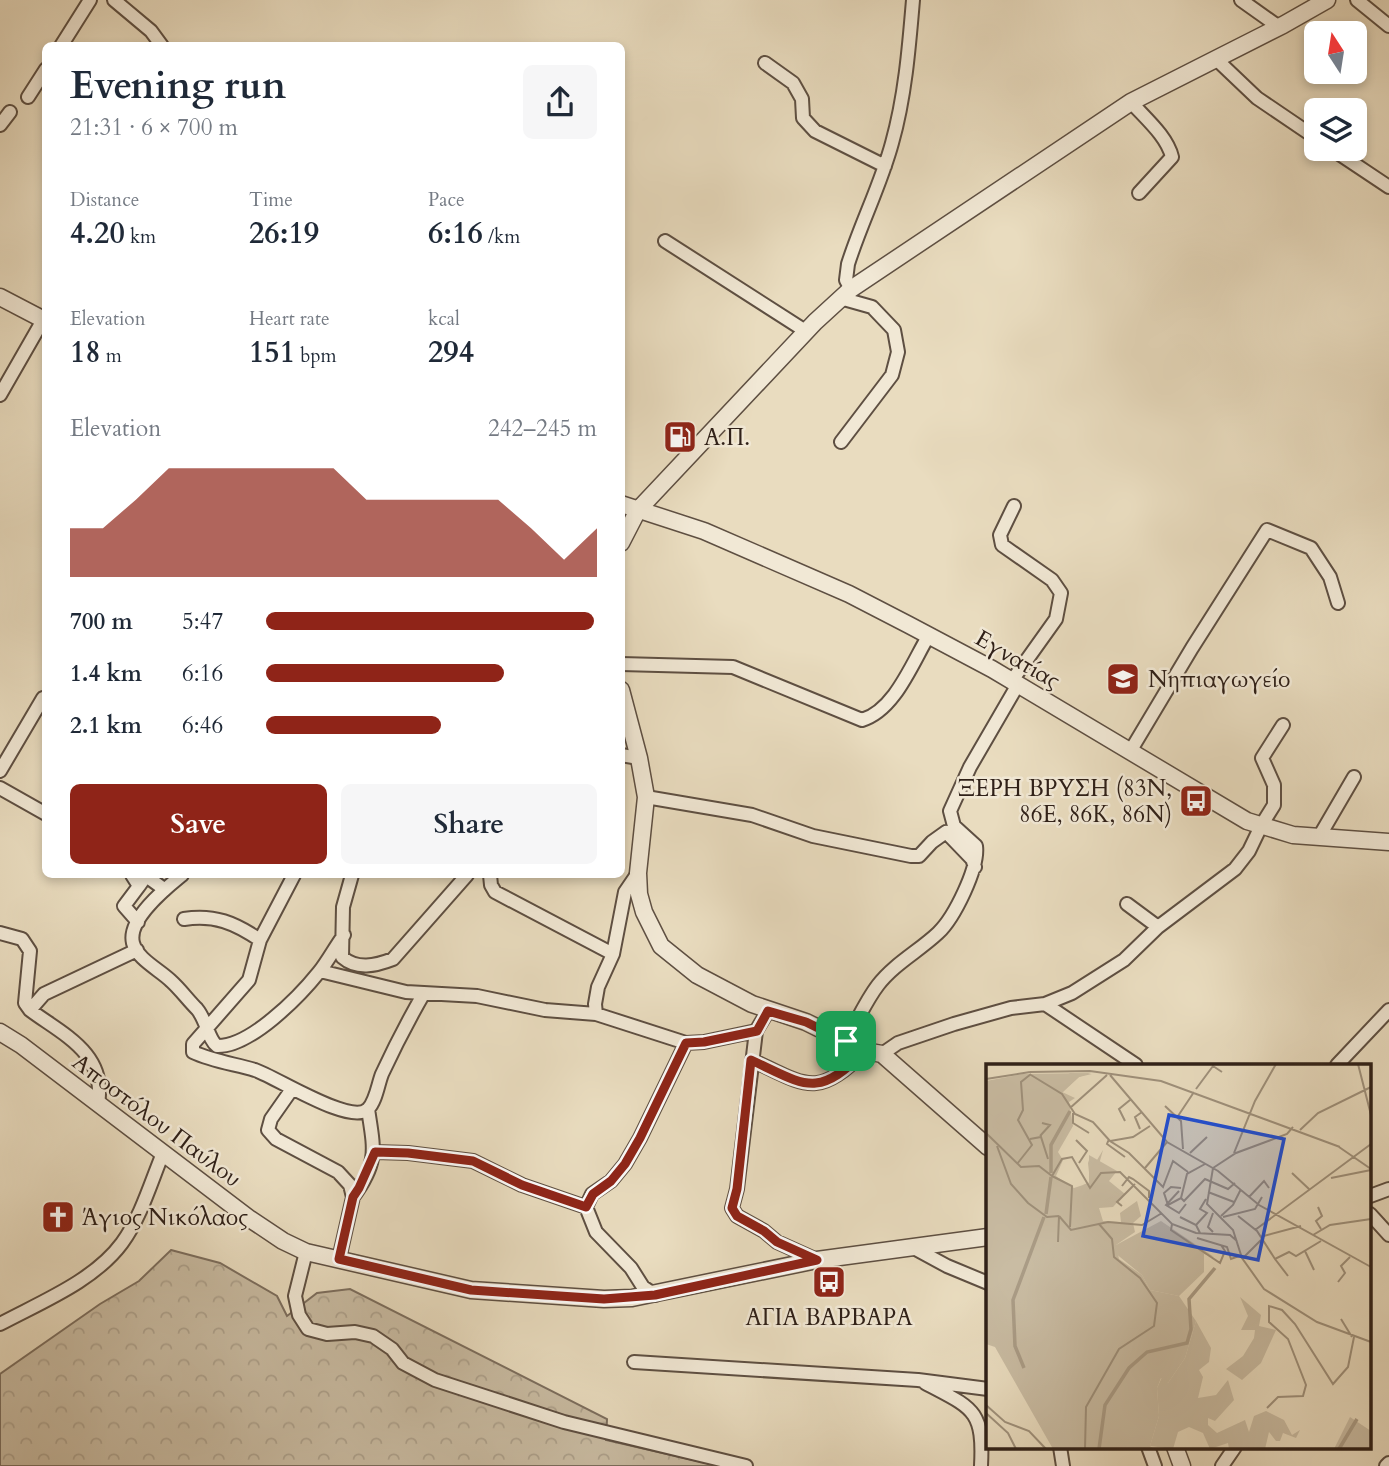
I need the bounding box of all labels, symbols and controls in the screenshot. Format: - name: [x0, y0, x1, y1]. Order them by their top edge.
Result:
- north arrow: [1304, 21, 1367, 84]
- map controls: [1304, 21, 1367, 161]
- text: Evening run: [70, 60, 286, 112]
- button: share: [523, 65, 597, 139]
- button: layers: [1304, 98, 1367, 161]
- text: 21:31 · 6 × 700 m: [70, 112, 238, 143]
- text: Distance: [70, 187, 139, 213]
- text: Time: [249, 187, 293, 213]
- text: Pace: [428, 187, 465, 213]
- text: 4.20: [70, 213, 125, 254]
- text: 26:19: [249, 213, 319, 254]
- text: 6:16: [428, 213, 483, 254]
- text: km: [125, 224, 156, 250]
- text: /km: [483, 224, 520, 250]
- text: Elevation: [70, 306, 145, 332]
- text: Heart rate: [249, 306, 330, 332]
- text: kcal: [428, 306, 460, 332]
- text: 18: [70, 332, 101, 373]
- text: 151: [249, 332, 295, 373]
- text: 294: [428, 332, 474, 373]
- text: m: [101, 343, 122, 369]
- text: bpm: [295, 343, 337, 369]
- text: Elevation: [70, 413, 161, 444]
- text: 242–245 m: [488, 413, 597, 444]
- fuel station icon: Α.Π.: [661, 418, 699, 456]
- place label: Α.Π.: [704, 422, 750, 453]
- text: 700 m: [70, 606, 133, 637]
- text: 5:47: [182, 606, 223, 637]
- street label: Εγνατίας: [970, 623, 1066, 696]
- text: 1.4 km: [70, 658, 142, 689]
- text: 6:16: [182, 658, 223, 689]
- school or university icon: Νηπιαγωγείο: [1104, 660, 1142, 698]
- place label: Νηπιαγωγείο: [1148, 664, 1290, 695]
- text: 2.1 km: [70, 710, 142, 741]
- text: 6:46: [182, 710, 223, 741]
- place label: ΞΕΡΗ ΒΡΥΣΗ (83Ν, 86Ε, 86Κ, 86Ν): [958, 773, 1172, 830]
- bus stop icon: ΞΕΡΗ ΒΡΥΣΗ (83Ν, 86Ε, 86Κ, 86Ν): [1177, 782, 1215, 820]
- button: Save: [70, 784, 327, 864]
- button: Share: [341, 784, 597, 864]
- pin: [816, 1011, 876, 1071]
- icon: arrive: [827, 1022, 865, 1060]
- street label: Αποστόλου Παύλου: [66, 1047, 248, 1194]
- inset map: [986, 1064, 1372, 1448]
- church icon: Άγιος Νικόλαος: [39, 1198, 77, 1236]
- place label: Άγιος Νικόλαος: [82, 1202, 248, 1233]
- bus stop icon: ΑΓΙΑ ΒΑΡΒΑΡΑ: [810, 1263, 848, 1301]
- place label: ΑΓΙΑ ΒΑΡΒΑΡΑ: [745, 1302, 913, 1333]

